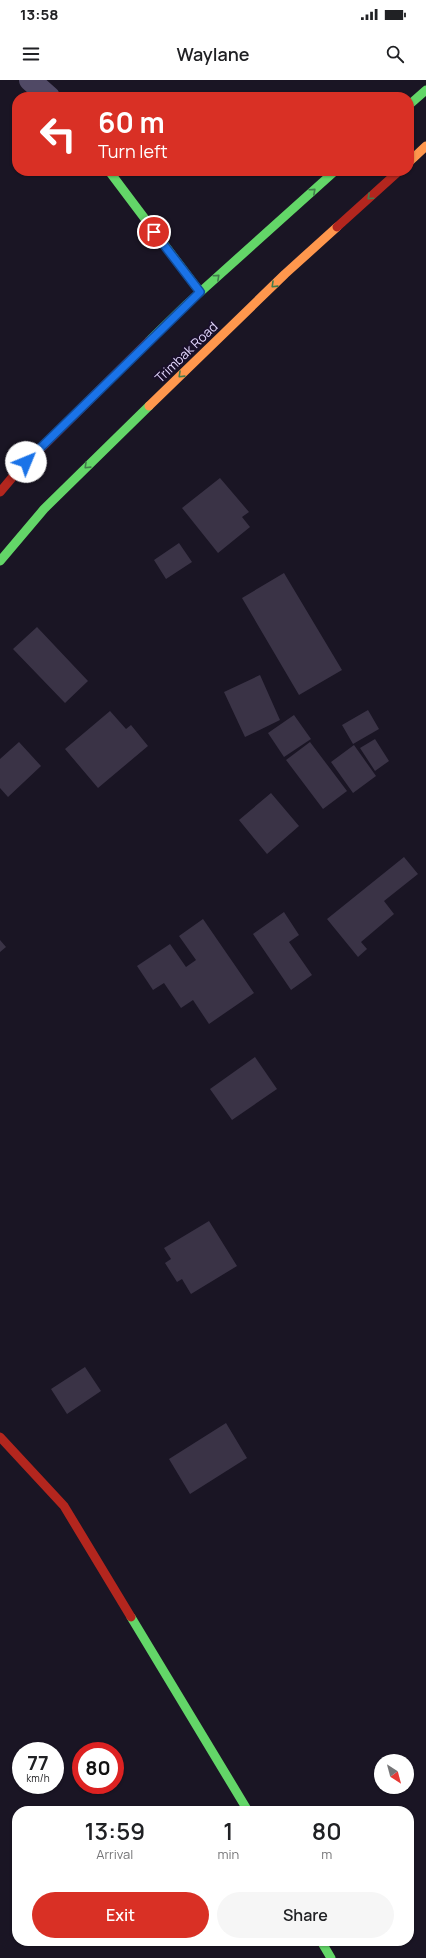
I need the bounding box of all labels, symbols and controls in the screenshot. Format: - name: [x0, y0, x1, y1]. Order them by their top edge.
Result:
- text: 13:58: [20, 4, 58, 25]
- text: Waylane: [177, 42, 249, 66]
- icon: menu: [20, 43, 42, 65]
- icon: search: [384, 43, 406, 65]
- text: 60 m: [98, 103, 165, 141]
- icon: left: [32, 108, 84, 160]
- text: Turn left: [98, 139, 168, 163]
- one-way arrow: [309, 188, 316, 195]
- one-way arrow: [367, 192, 375, 200]
- pin: [137, 215, 171, 249]
- icon: arrive: [143, 221, 165, 243]
- one-way arrow: [212, 275, 219, 282]
- one-way arrow: [271, 280, 279, 288]
- street label: Trimbak Road: [151, 318, 221, 386]
- one-way arrow: [178, 371, 186, 378]
- position arrow: [5, 441, 47, 483]
- one-way arrow: [84, 461, 92, 469]
- speed limit sign: 80: [72, 1742, 124, 1794]
- text: 77: [27, 1749, 49, 1776]
- north arrow: [374, 1754, 414, 1794]
- map controls: [374, 1754, 414, 1794]
- text: km/h: [26, 1771, 50, 1785]
- text: 13:59: [84, 1814, 145, 1847]
- text: 1: [223, 1814, 233, 1847]
- text: 80: [312, 1814, 342, 1847]
- text: Arrival: [96, 1845, 133, 1863]
- text: min: [218, 1845, 239, 1863]
- text: m: [321, 1845, 332, 1863]
- button: Exit: [32, 1892, 209, 1938]
- button: Share: [217, 1892, 394, 1938]

